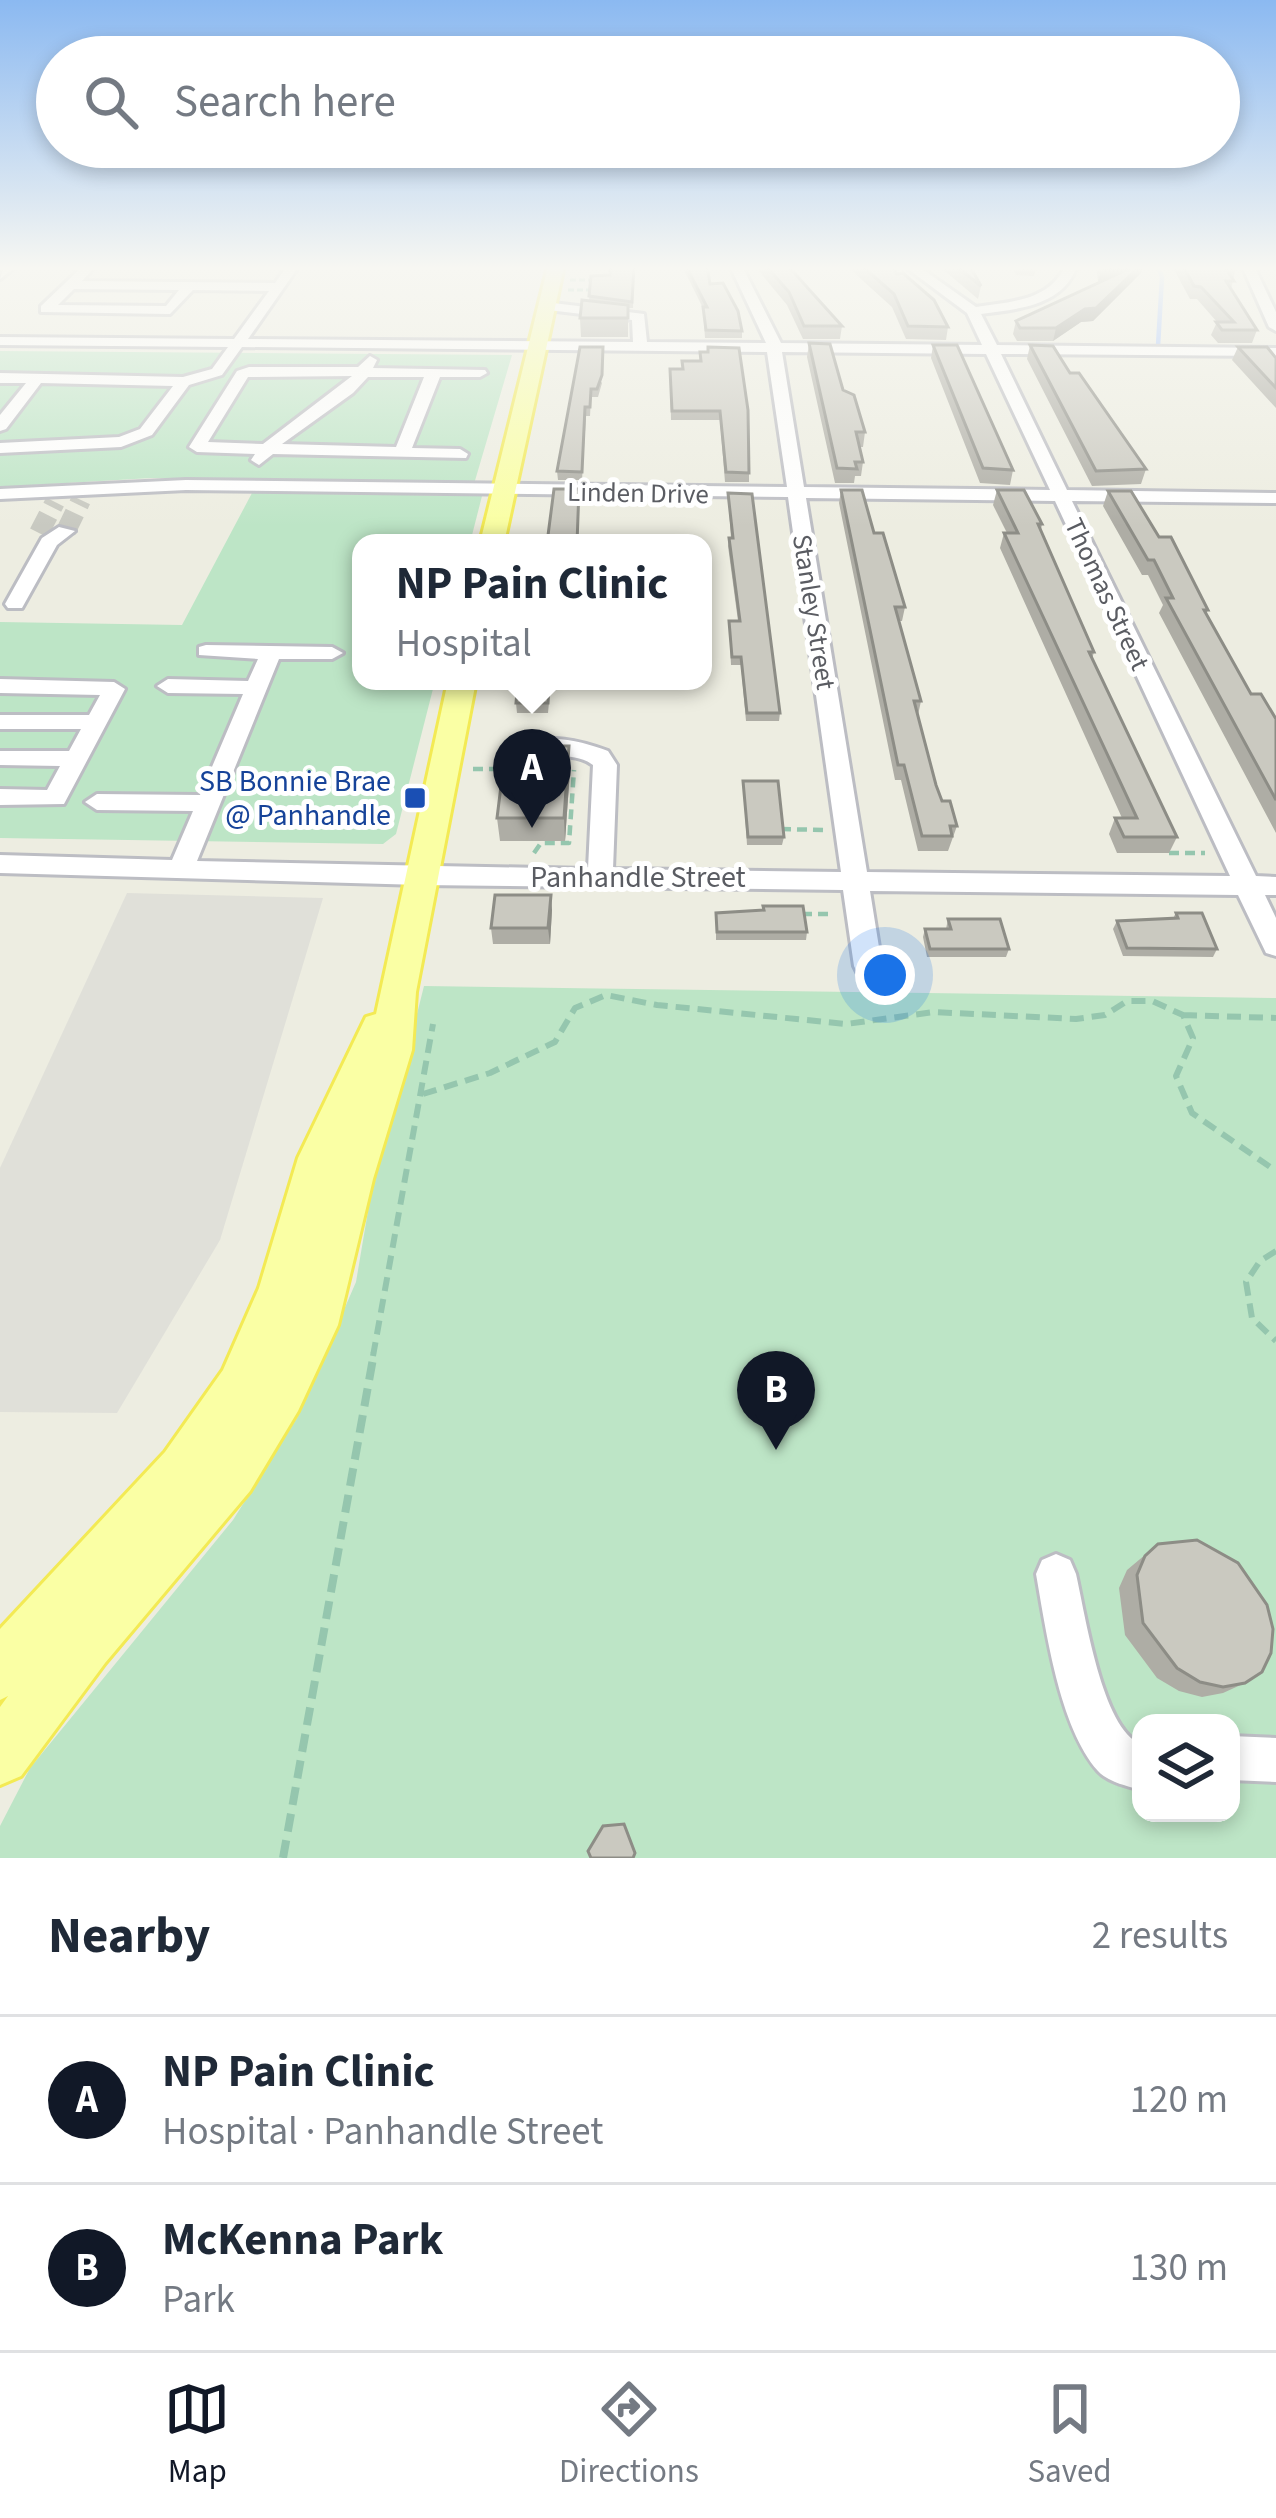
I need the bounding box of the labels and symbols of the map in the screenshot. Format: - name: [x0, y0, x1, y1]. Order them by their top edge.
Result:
- street label: Linden Drive: [567, 473, 709, 514]
- street label: Thomas Street: [1054, 512, 1159, 677]
- street label: Stanley Street: [782, 532, 845, 693]
- pin: A: [493, 729, 571, 828]
- place label: SB Bonnie Brae @ Panhandle: [199, 760, 391, 837]
- marker: SB Bonnie Brae @ Panhandle: [402, 785, 428, 811]
- street label: Panhandle Street: [530, 856, 746, 899]
- your location: [855, 945, 915, 1005]
- pin: B: [737, 1351, 815, 1450]

